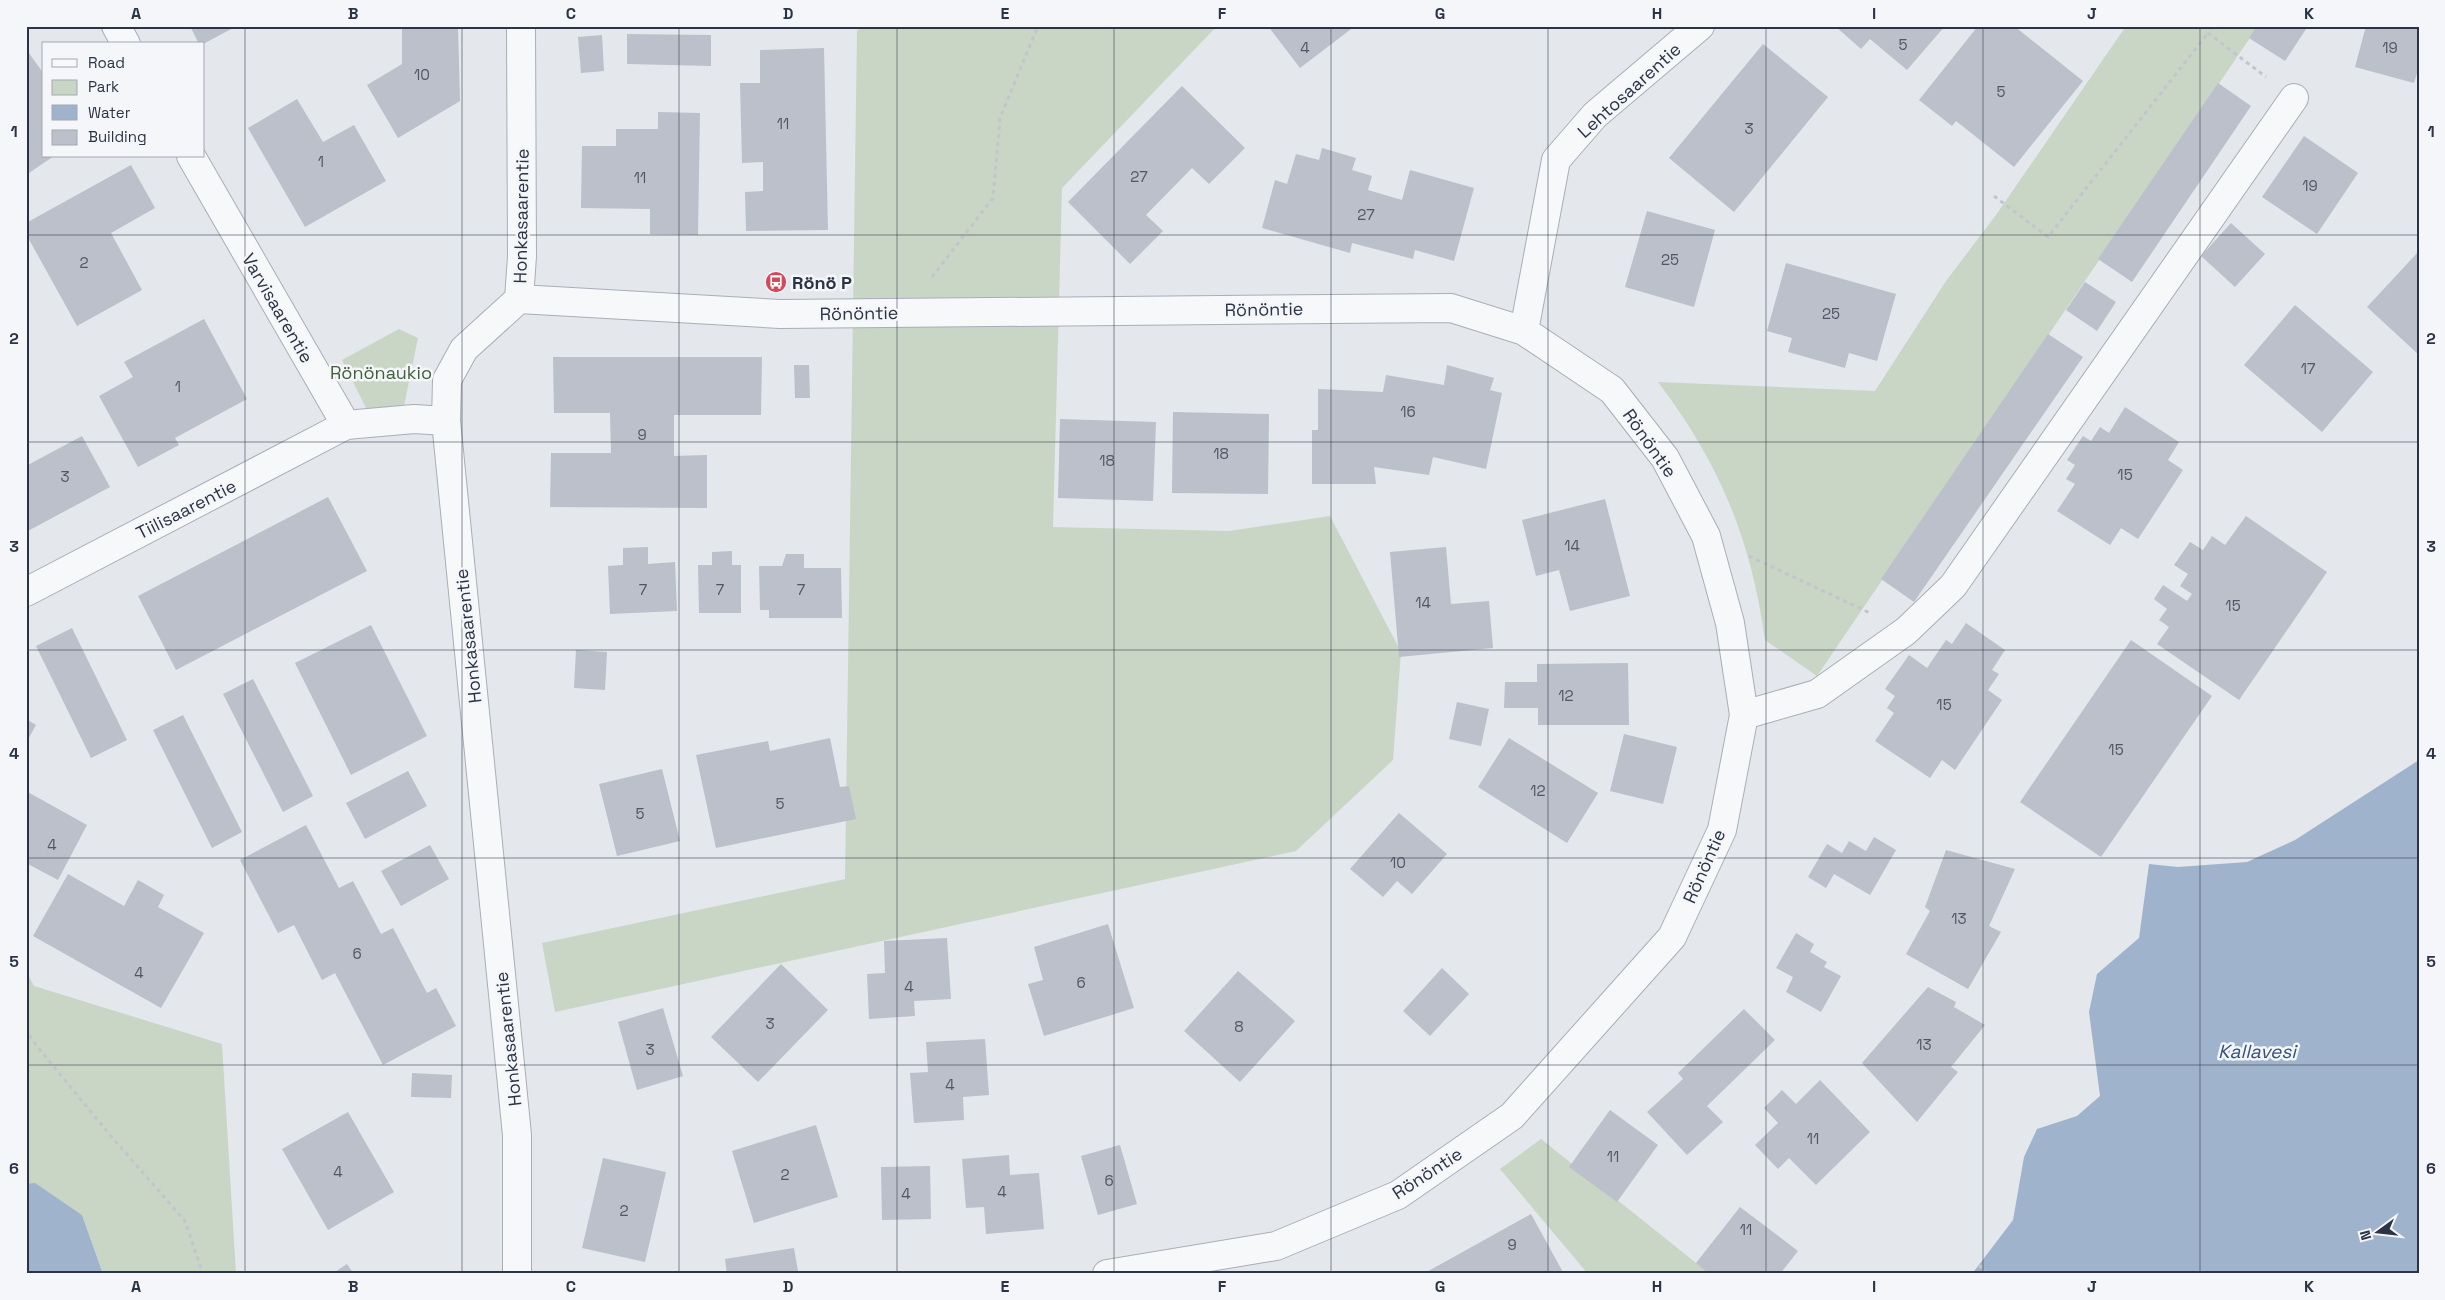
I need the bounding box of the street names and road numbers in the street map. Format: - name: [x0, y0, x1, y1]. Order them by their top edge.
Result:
- street label: Lehtosaarentie: [1572, 37, 1686, 143]
- street label: Honkasaarentie: [508, 148, 534, 284]
- street label: Varvisaarentie: [237, 249, 319, 367]
- street label: Rönöntie: [1224, 297, 1304, 321]
- street label: Rönöntie: [819, 301, 899, 325]
- street label: Rönöntie: [1618, 404, 1682, 482]
- street label: Tiilisaarentie: [132, 474, 240, 544]
- street label: Honkasaarentie: [450, 568, 486, 704]
- street label: Rönöntie: [1677, 825, 1731, 907]
- street label: Honkasaarentie: [490, 971, 526, 1107]
- street label: Rönöntie: [1388, 1142, 1466, 1204]

